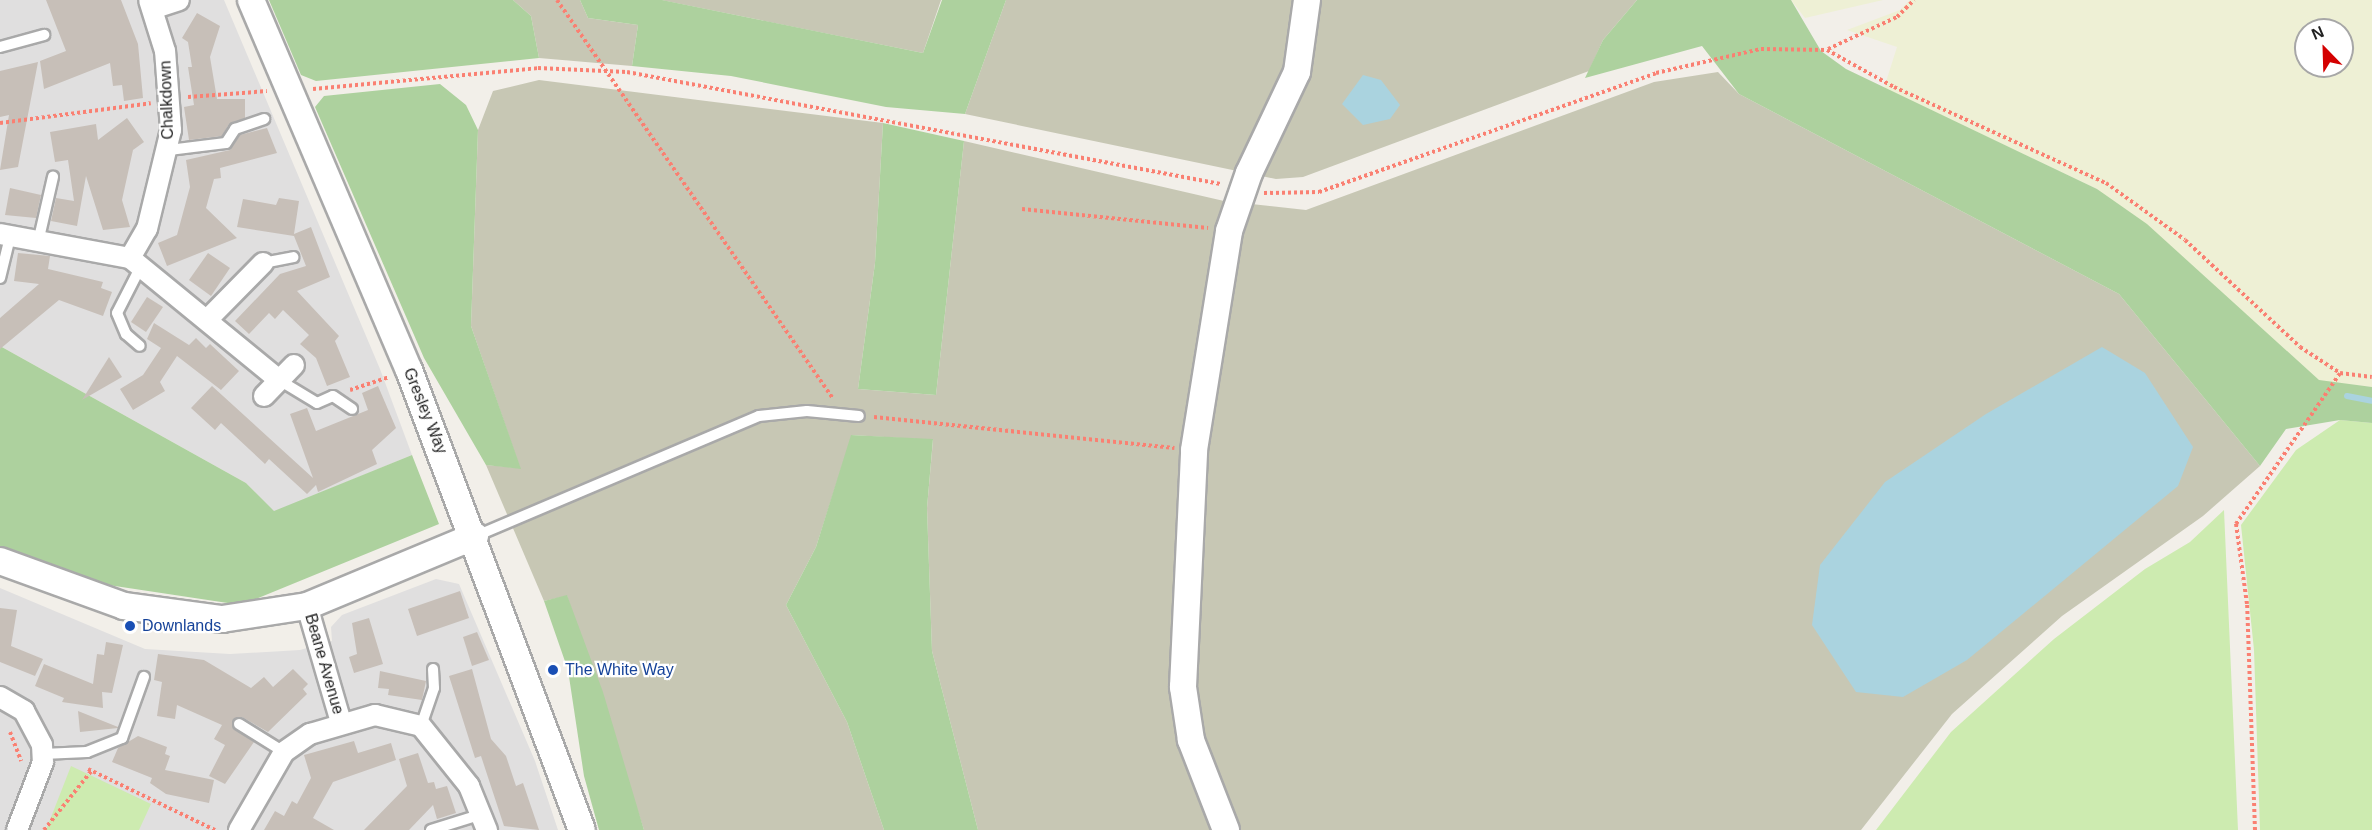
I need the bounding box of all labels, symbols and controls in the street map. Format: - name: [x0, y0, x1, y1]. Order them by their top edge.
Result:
- north arrow: [2294, 18, 2354, 78]
- text: N: [2309, 23, 2326, 43]
- street label: Chalkdown: [156, 60, 178, 140]
- street label: Gresley Way: [399, 365, 451, 457]
- street label: Beane Avenue: [300, 611, 348, 717]
- place label: Downlands: [142, 616, 221, 636]
- marker: Downlands: [123, 619, 137, 633]
- place label: The White Way: [565, 660, 674, 680]
- marker: The White Way: [546, 663, 560, 677]

